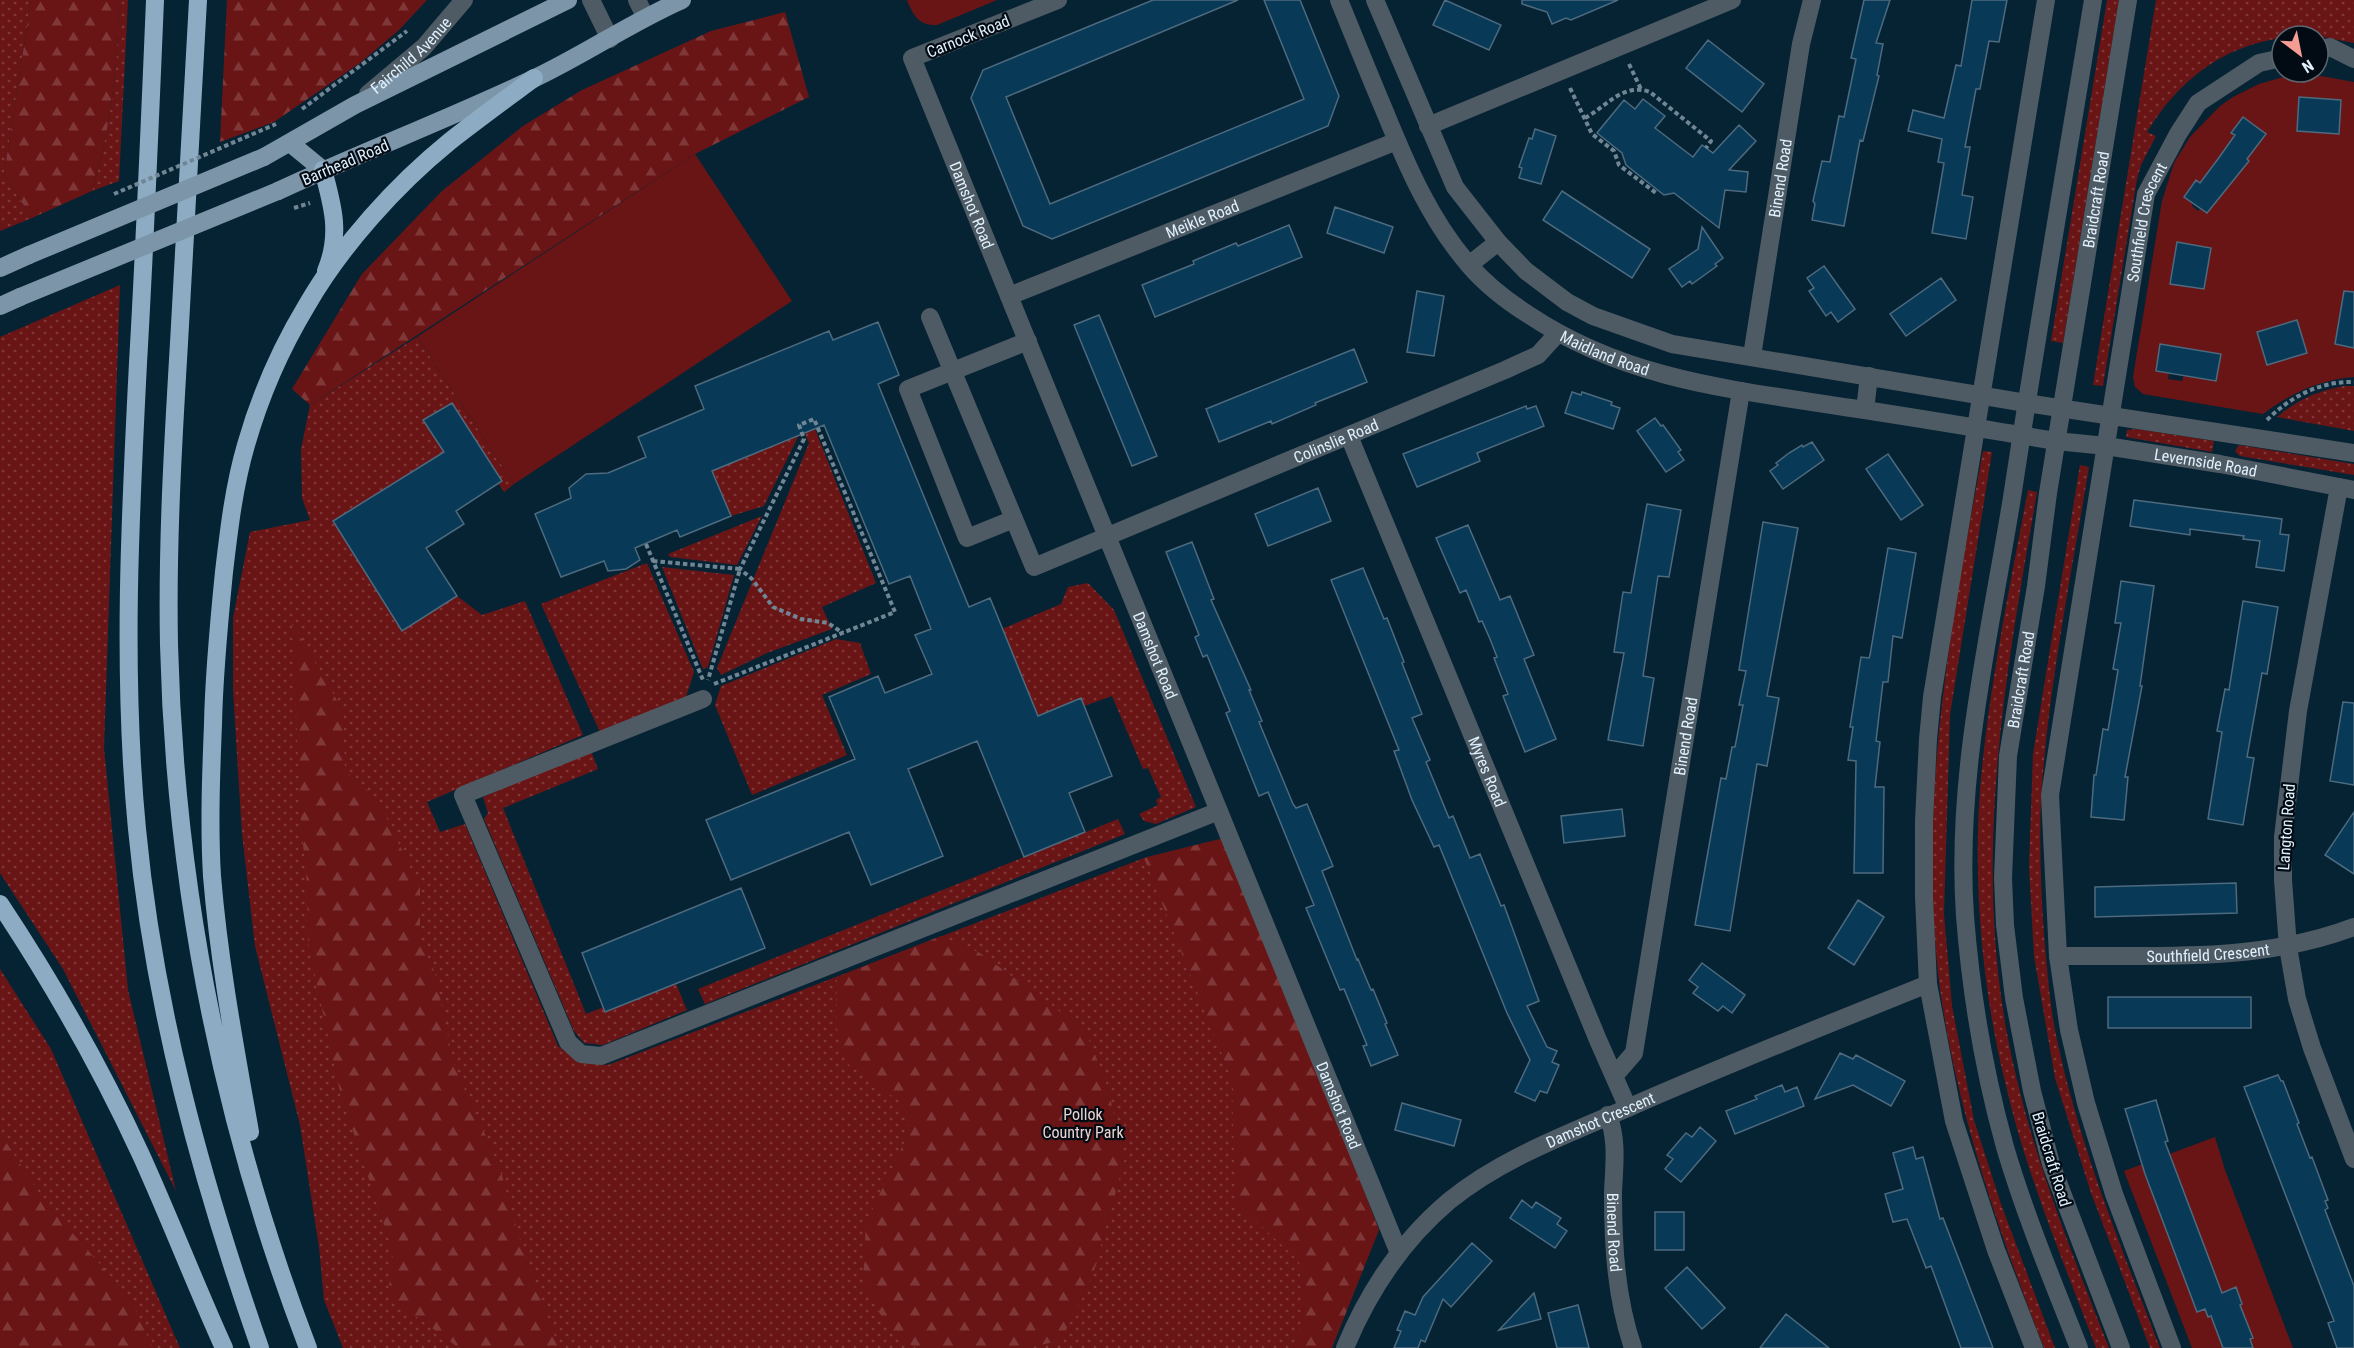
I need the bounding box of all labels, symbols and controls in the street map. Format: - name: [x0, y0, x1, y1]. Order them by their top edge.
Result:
- street label: Carnock Road: [924, 11, 1012, 62]
- street label: Fairchild Avenue: [367, 13, 455, 98]
- north arrow: [2270, 24, 2330, 84]
- text: N: [2298, 56, 2317, 77]
- street label: Barrhead Road: [299, 136, 392, 189]
- street label: Binend Road: [1765, 138, 1796, 219]
- street label: Braidcraft Road: [2079, 150, 2113, 249]
- street label: Damshot Road: [945, 159, 998, 252]
- street label: Southfield Crescent: [2123, 159, 2171, 283]
- street label: Meikle Road: [1163, 196, 1242, 242]
- street label: Maidland Road: [1557, 327, 1651, 380]
- street label: Colinslie Road: [1291, 415, 1381, 467]
- street label: Levernside Road: [2153, 445, 2259, 481]
- street label: Damshot Road: [1129, 609, 1181, 702]
- street label: Braidcraft Road: [2004, 630, 2038, 730]
- street label: Binend Road: [1670, 696, 1701, 777]
- street label: Myres Road: [1464, 734, 1510, 810]
- street label: Langton Road: [2274, 783, 2299, 871]
- street label: Southfield Crescent: [2146, 940, 2271, 966]
- street label: Damshot Road: [1312, 1059, 1365, 1152]
- street label: Damshot Crescent: [1543, 1088, 1658, 1152]
- park label: Pollok Country Park: [1042, 1105, 1124, 1142]
- street label: Braidcraft Road: [2028, 1110, 2075, 1209]
- street label: Binend Road: [1603, 1193, 1626, 1273]

